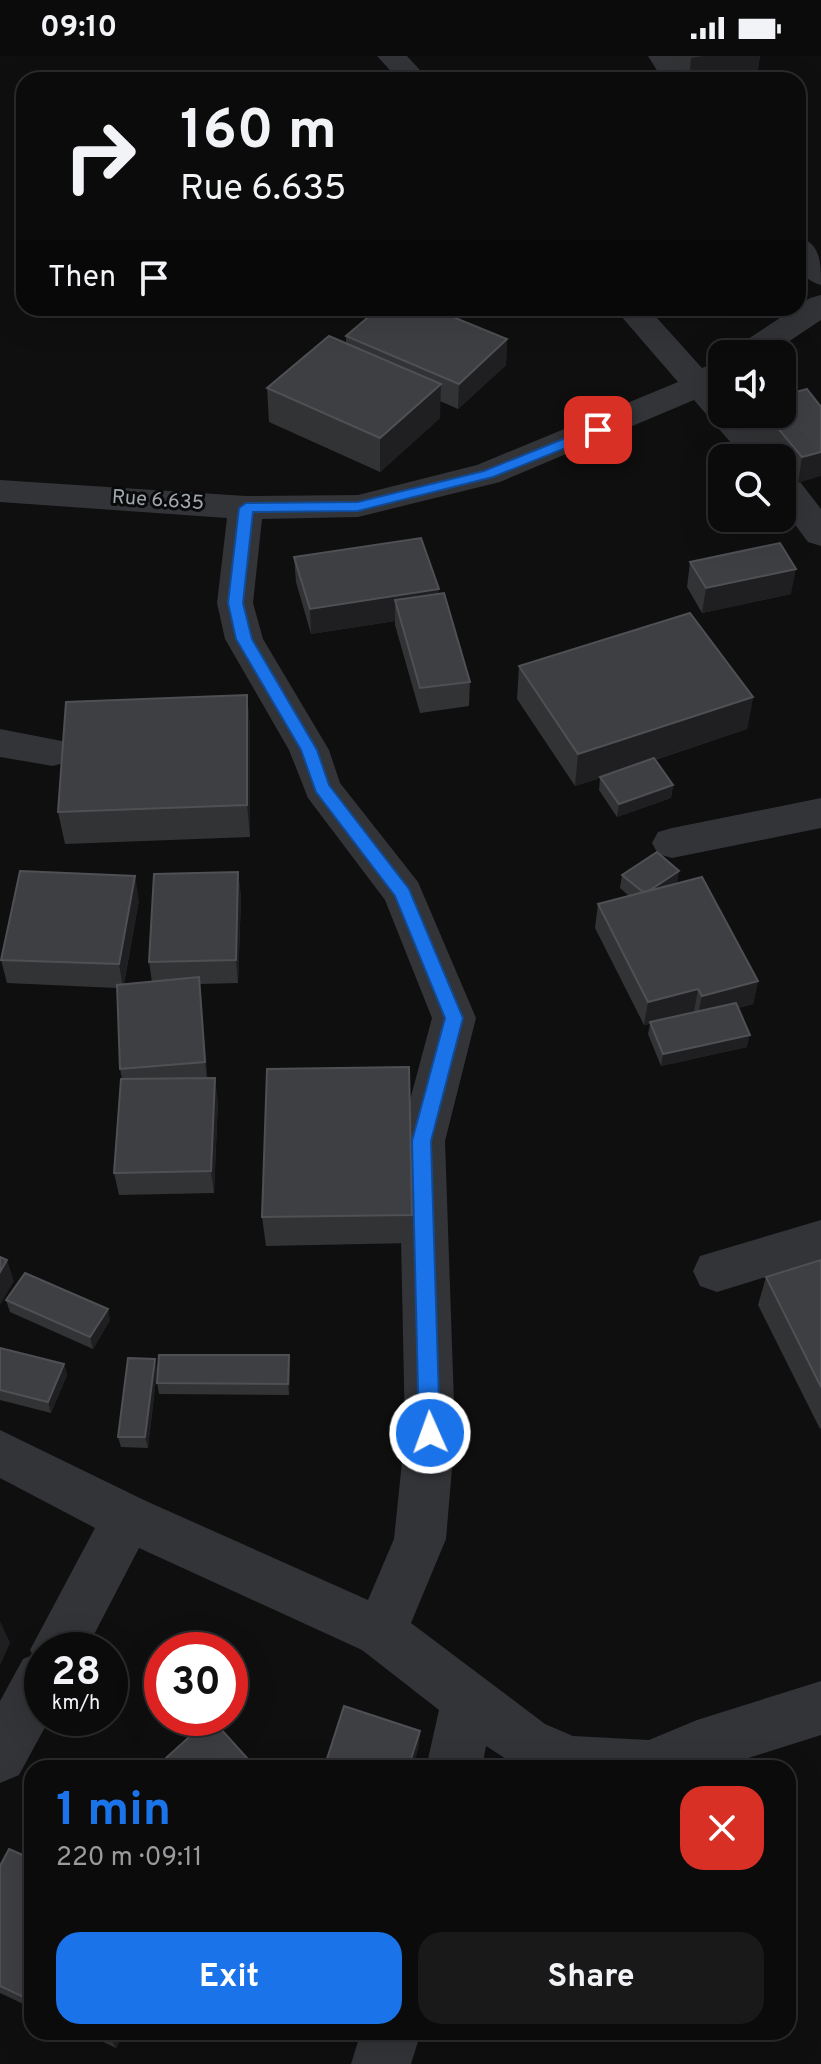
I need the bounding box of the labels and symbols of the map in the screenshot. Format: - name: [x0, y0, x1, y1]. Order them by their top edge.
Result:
- pin: [564, 396, 632, 464]
- street label: Rue 6.635: [111, 485, 205, 517]
- position arrow: [388, 1391, 472, 1475]
- speed limit sign: 30: [144, 1632, 248, 1736]

